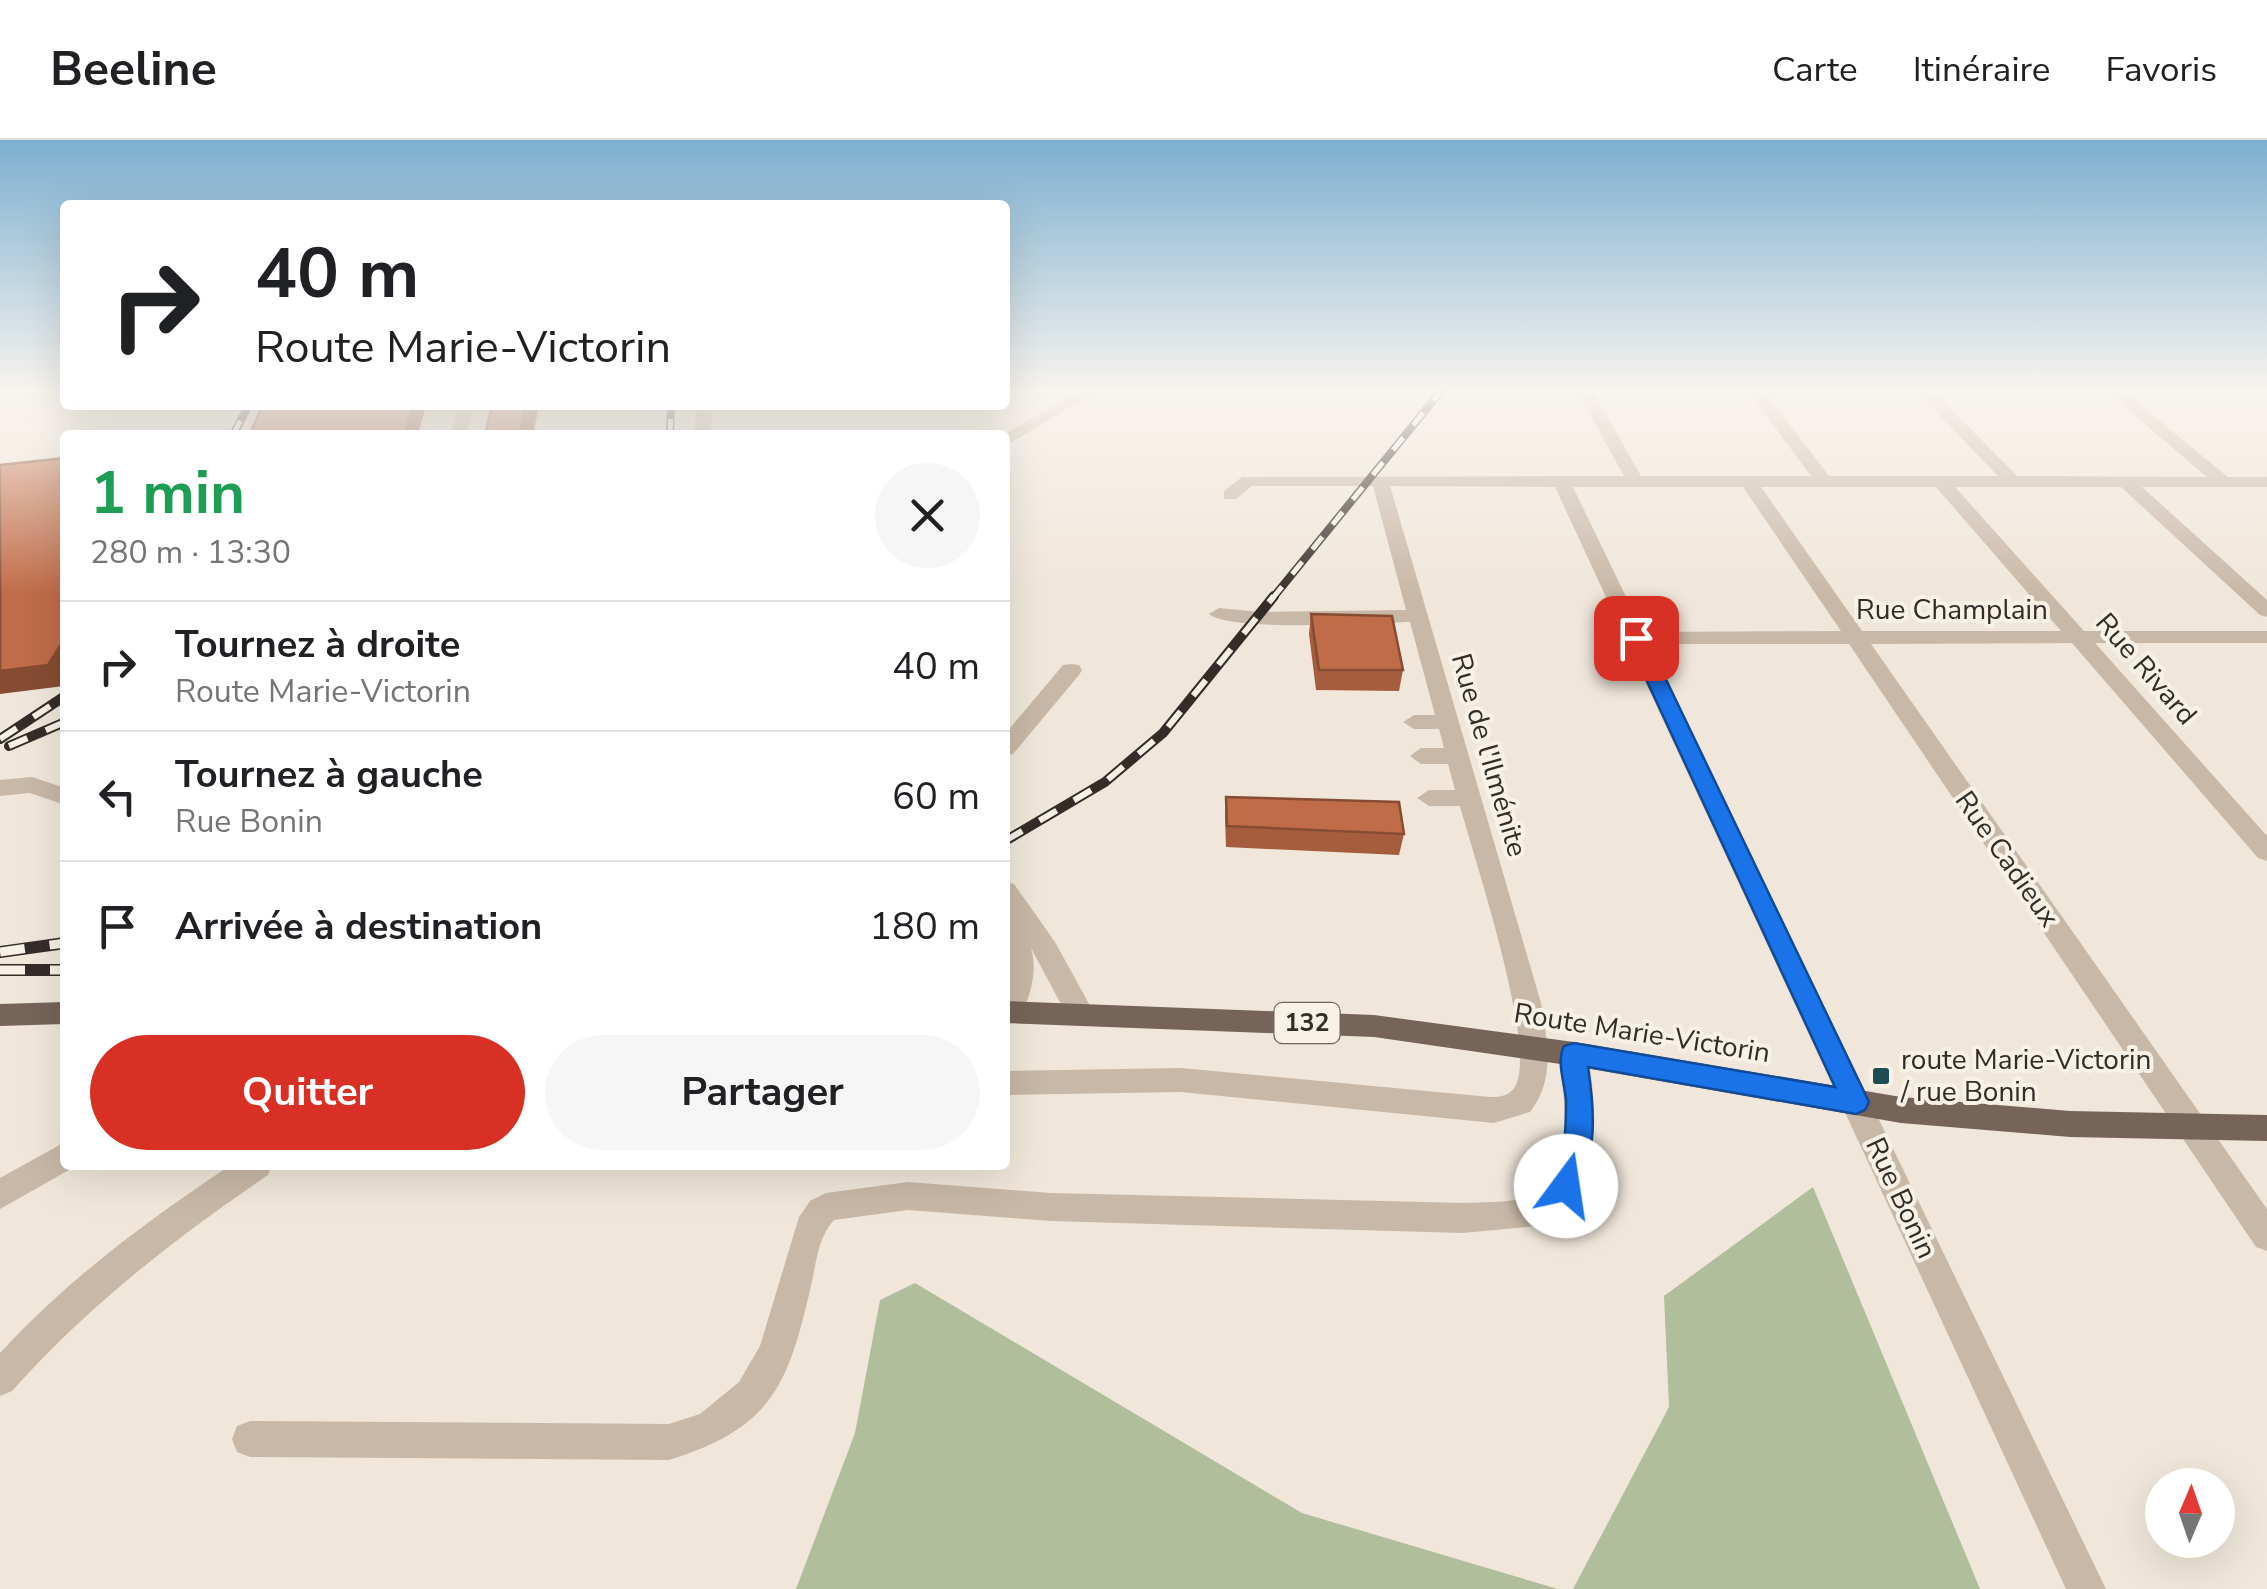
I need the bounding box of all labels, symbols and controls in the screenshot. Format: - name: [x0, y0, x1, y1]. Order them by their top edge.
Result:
- text: Beeline: [50, 36, 217, 102]
- text: Carte: [1772, 46, 1858, 93]
- text: Itinéraire: [1913, 46, 2050, 93]
- text: Favoris: [2105, 46, 2217, 93]
- text: 40 m: [255, 226, 419, 322]
- icon: right: [90, 240, 220, 370]
- text: Route Marie-Victorin: [255, 317, 671, 378]
- text: 1 min: [90, 452, 245, 534]
- button: close: [875, 463, 980, 568]
- text: 280 m · 13:30: [90, 531, 291, 574]
- street label: Rue Champlain: [1856, 591, 2048, 629]
- pin: [1594, 596, 1679, 681]
- street label: Rue Rivard: [2087, 605, 2205, 733]
- icon: arrive: [1609, 611, 1664, 666]
- text: Tournez à droite: [175, 619, 460, 670]
- icon: right: [90, 639, 145, 694]
- text: 40 m: [892, 641, 980, 692]
- street label: Rue de l'Ilménite: [1442, 649, 1536, 861]
- text: Route Marie-Victorin: [175, 670, 471, 713]
- text: Tournez à gauche: [175, 749, 483, 800]
- icon: left: [90, 769, 145, 824]
- text: 60 m: [892, 771, 980, 822]
- street label: Rue Cadieux: [1946, 783, 2068, 935]
- text: Rue Bonin: [175, 800, 323, 843]
- icon: arrive: [90, 899, 145, 954]
- text: Arrivée à destination: [175, 901, 542, 952]
- text: 180 m: [869, 901, 980, 952]
- street label: Route Marie-Victorin: [1511, 994, 1773, 1072]
- road number: 132: [1274, 1003, 1340, 1043]
- button: Quitter: [90, 1035, 525, 1150]
- button: Partager: [545, 1035, 980, 1150]
- place label: route Marie-Victorin / rue Bonin: [1900, 1041, 2151, 1111]
- marker: route Marie-Victorin / rue Bonin: [1870, 1065, 1892, 1087]
- street label: Rue Bonin: [1856, 1131, 1946, 1265]
- position arrow: [1514, 1134, 1618, 1238]
- north arrow: [2145, 1468, 2235, 1558]
- map controls: [2145, 1468, 2235, 1558]

